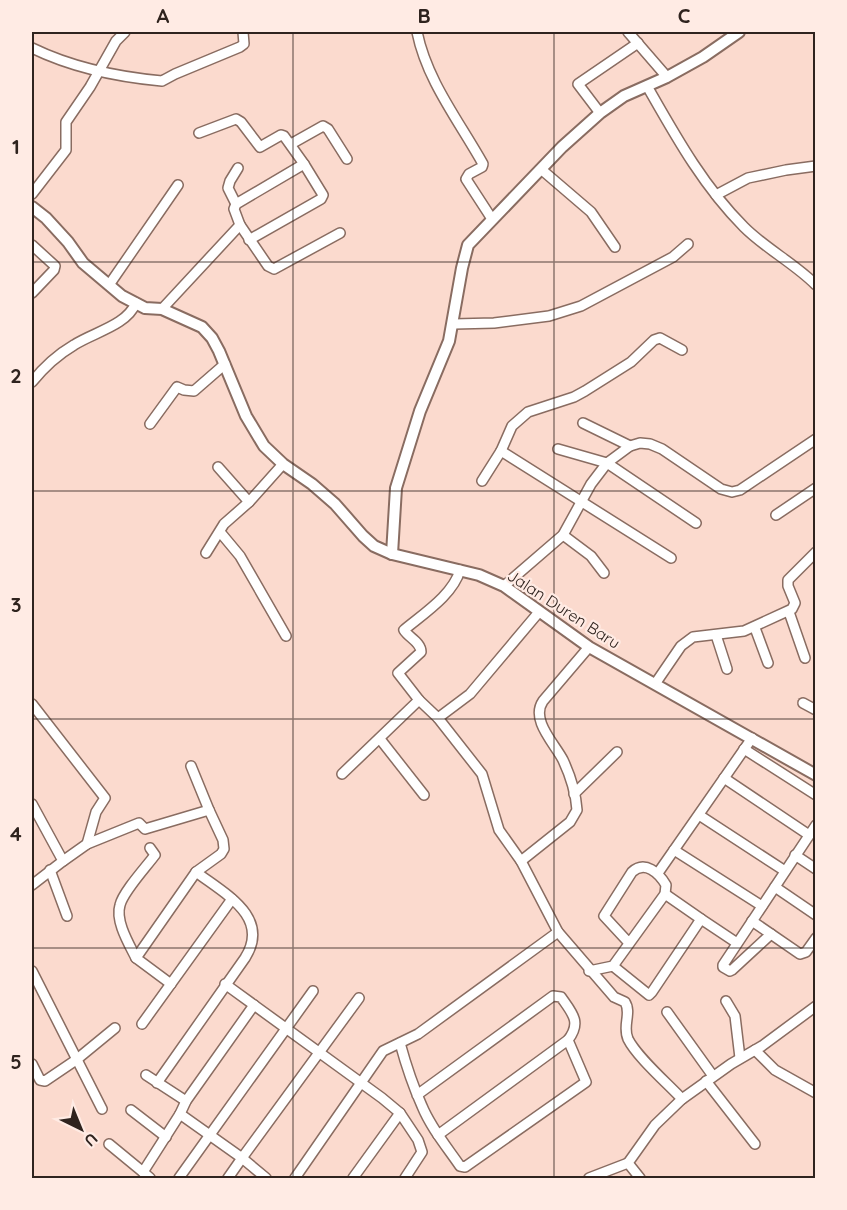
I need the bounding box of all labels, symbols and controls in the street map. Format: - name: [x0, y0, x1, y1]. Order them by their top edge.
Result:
- text: A: [157, 3, 170, 28]
- text: B: [417, 3, 431, 28]
- text: C: [678, 3, 691, 28]
- text: 1: [12, 134, 20, 159]
- text: 2: [10, 363, 22, 388]
- street label: Jalan Duren Baru: [504, 565, 624, 653]
- text: 3: [11, 592, 21, 617]
- text: 4: [10, 821, 22, 846]
- text: 5: [10, 1049, 22, 1074]
- north arrow: [51, 1099, 111, 1159]
- text: U: [80, 1129, 102, 1151]

